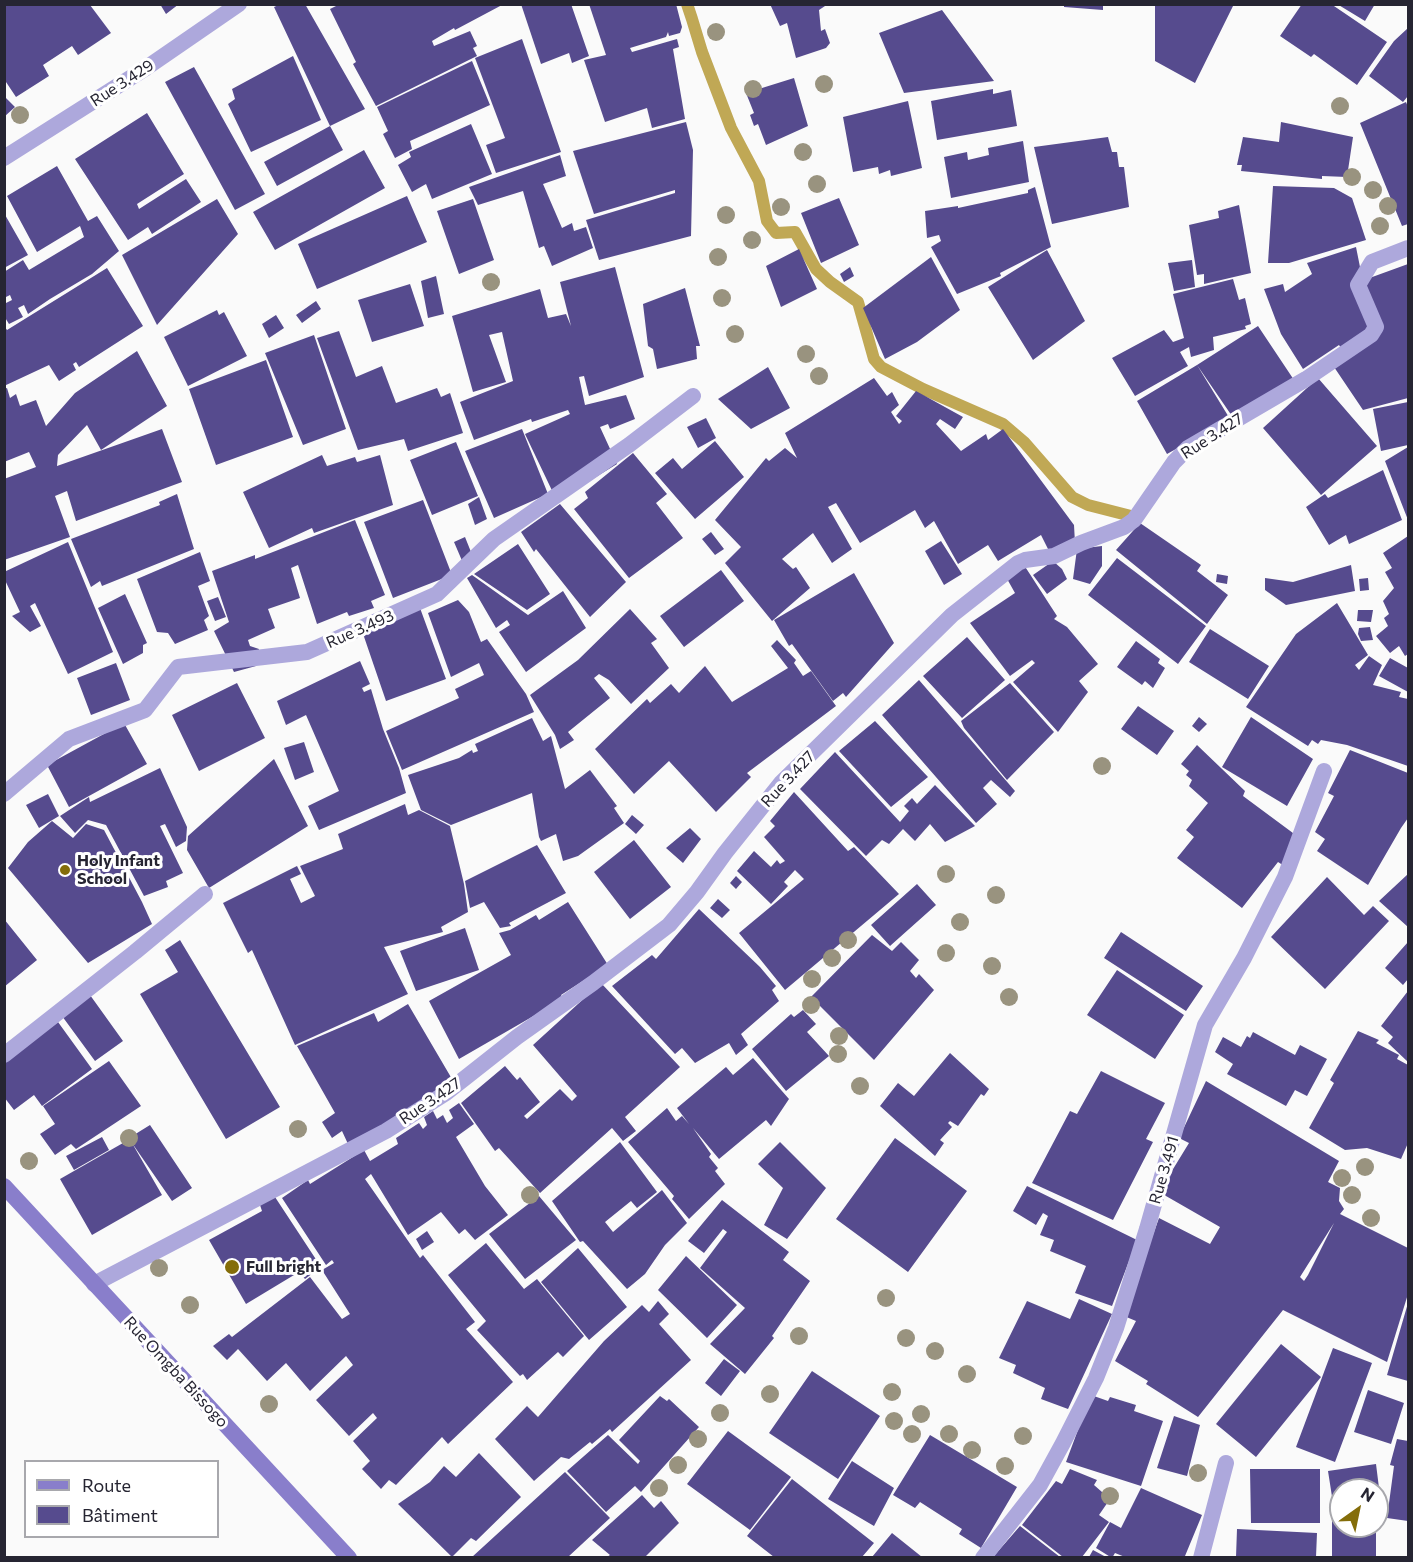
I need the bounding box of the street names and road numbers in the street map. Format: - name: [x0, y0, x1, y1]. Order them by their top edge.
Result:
- street label: Rue 3.429: [87, 56, 157, 110]
- street label: Rue 3.427: [1177, 409, 1247, 463]
- street label: Rue 3.493: [323, 606, 397, 652]
- street label: Rue 3.427: [757, 747, 819, 811]
- street label: Rue 3.427: [396, 1073, 464, 1129]
- street label: Rue 3.491: [1145, 1134, 1183, 1206]
- street label: Rue Omgba Bissogo: [120, 1313, 232, 1431]

